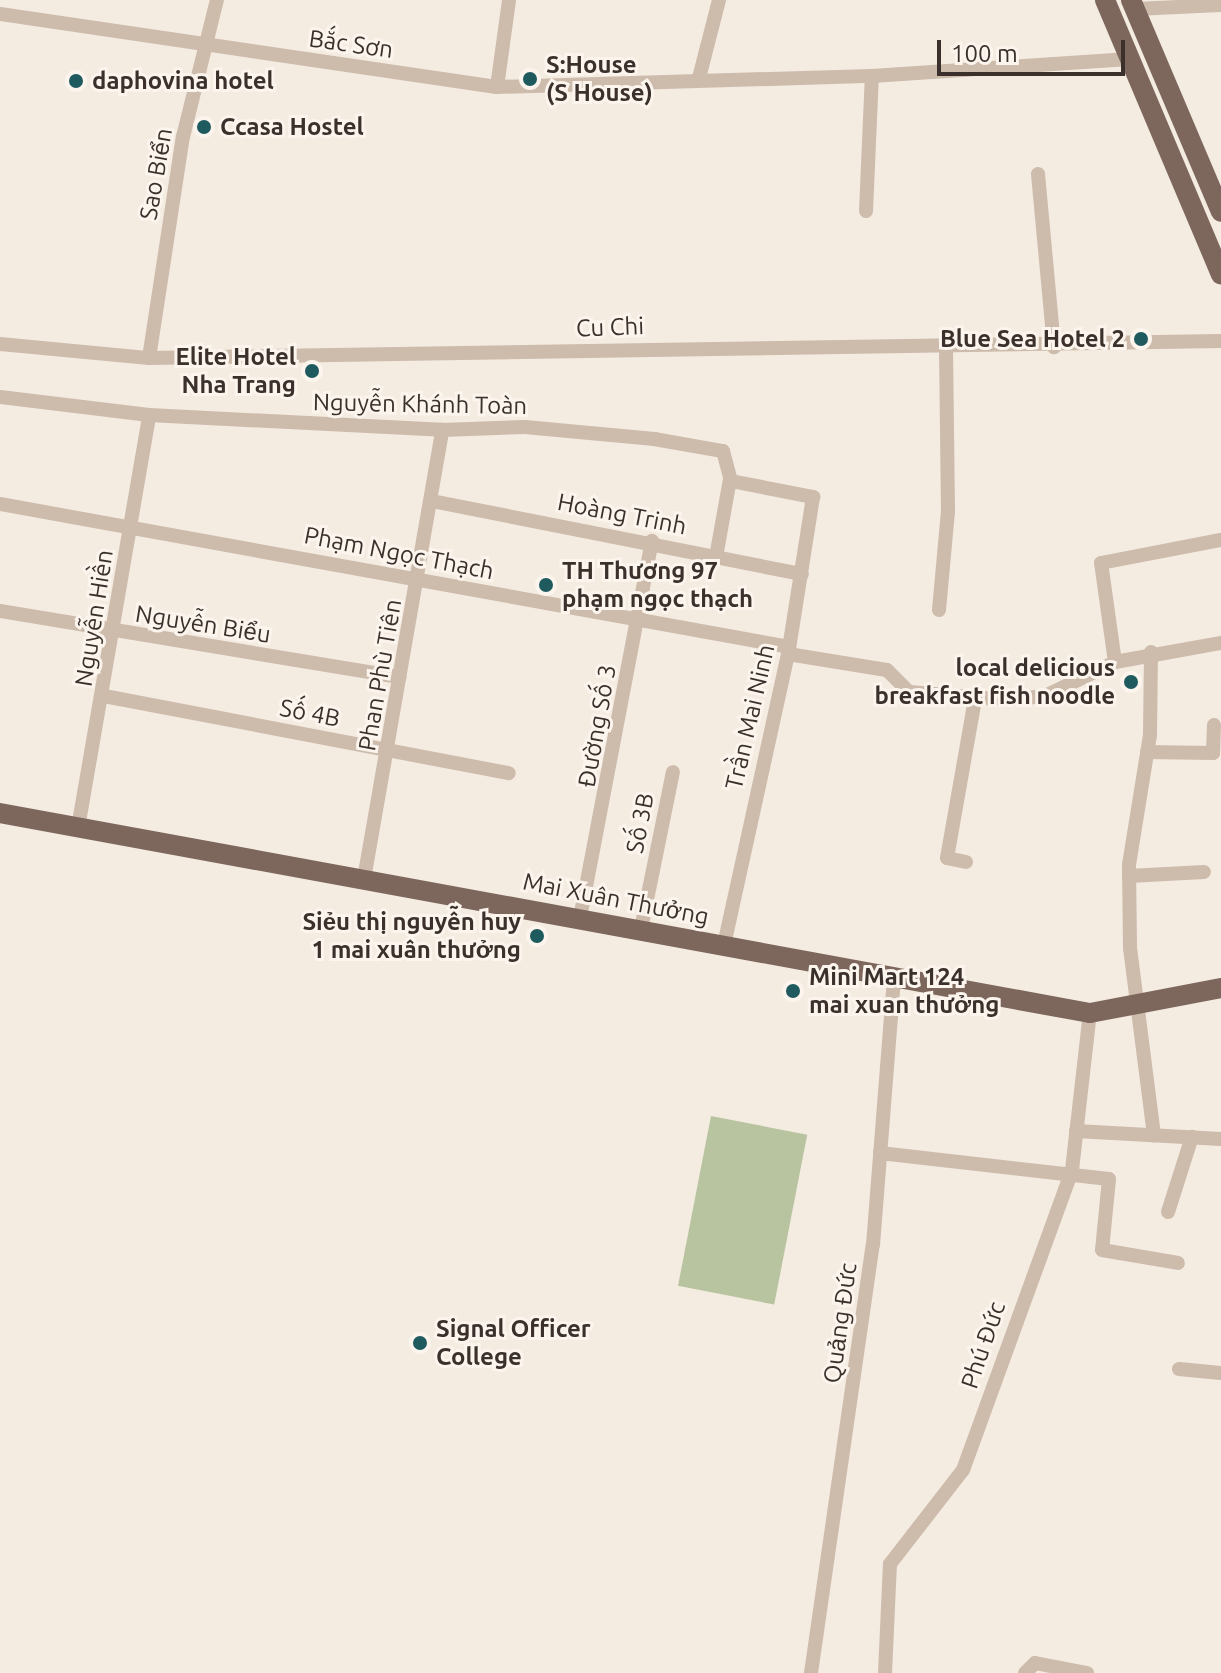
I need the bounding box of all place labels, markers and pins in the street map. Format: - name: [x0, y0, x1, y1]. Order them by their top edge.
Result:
- place label: S:House (S House): [546, 51, 653, 107]
- place label: daphovina hotel: [92, 67, 274, 95]
- marker: S:House (S House): [521, 70, 539, 88]
- marker: daphovina hotel: [67, 72, 85, 90]
- place label: Ccasa Hostel: [220, 113, 364, 141]
- marker: Ccasa Hostel: [195, 118, 213, 136]
- place label: Blue Sea Hotel 2: [940, 325, 1125, 353]
- marker: Blue Sea Hotel 2: [1132, 330, 1150, 348]
- place label: Elite Hotel Nha Trang: [175, 343, 296, 399]
- marker: Elite Hotel Nha Trang: [303, 362, 321, 380]
- place label: TH Thương 97 phạm ngọc thạch: [562, 557, 753, 613]
- marker: TH Thương 97 phạm ngọc thạch: [537, 576, 555, 594]
- place label: local delicious breakfast fish noodle: [875, 654, 1115, 710]
- marker: local delicious breakfast fish noodle: [1122, 673, 1140, 691]
- place label: Siẻu thị nguyễn huy 1 mai xuân thưởng: [302, 908, 521, 964]
- marker: Siẻu thị nguyễn huy 1 mai xuân thưởng: [528, 927, 546, 945]
- place label: Mini Mart 124 mai xuan thưởng: [809, 963, 999, 1019]
- marker: Mini Mart 124 mai xuan thưởng: [784, 982, 802, 1000]
- place label: Signal Officer College: [436, 1315, 591, 1371]
- marker: Signal Officer College: [411, 1334, 429, 1352]

